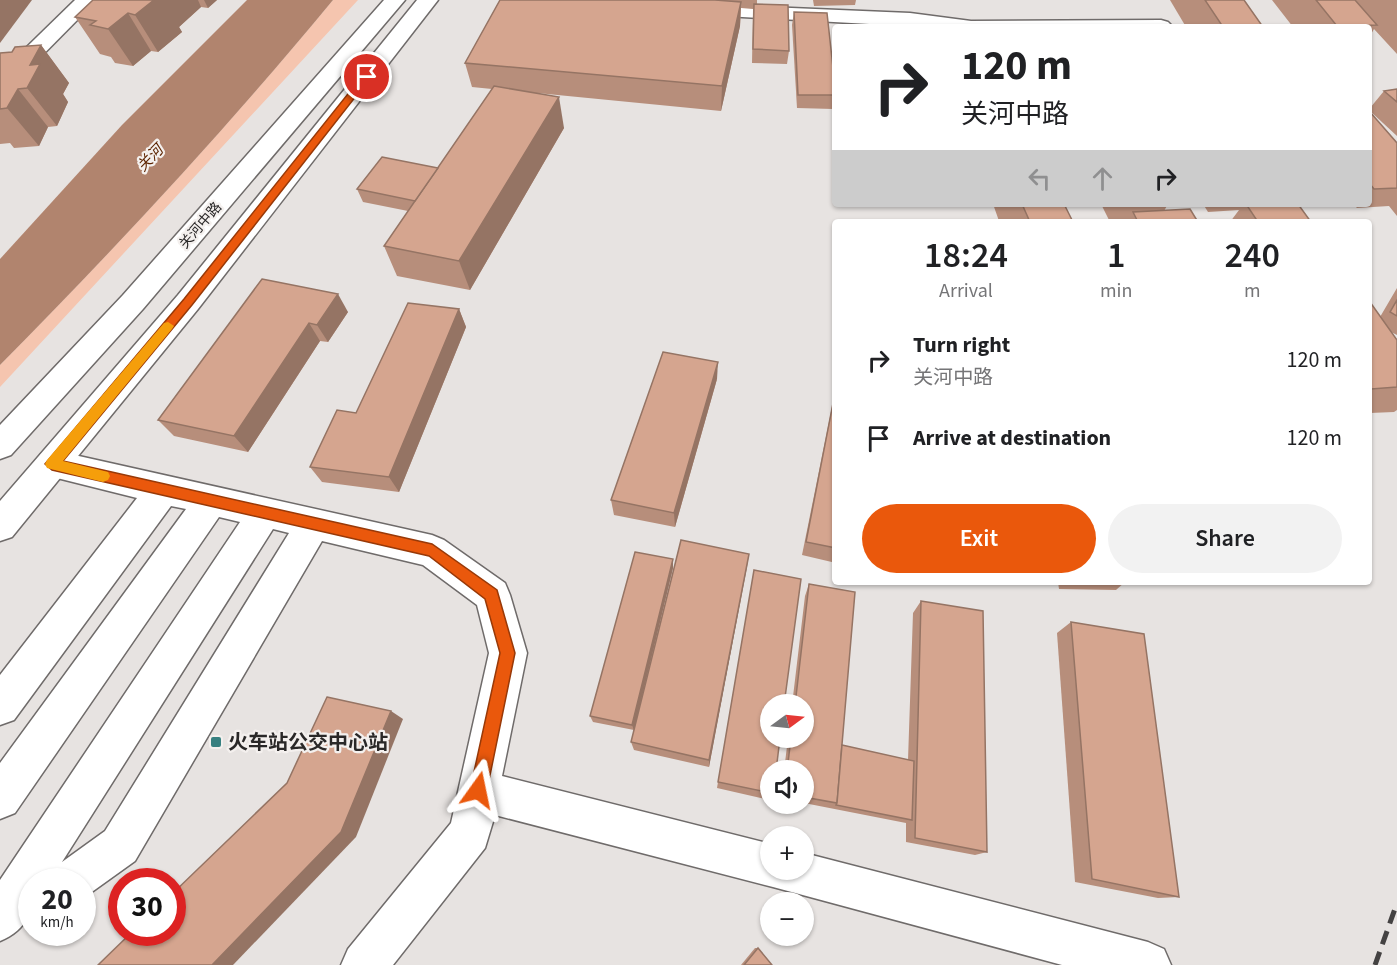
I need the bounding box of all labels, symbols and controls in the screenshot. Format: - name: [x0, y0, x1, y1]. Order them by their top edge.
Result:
- text: 120 m: [961, 36, 1072, 96]
- icon: right: [862, 48, 940, 126]
- pin: [341, 51, 392, 102]
- icon: arrive: [350, 60, 383, 93]
- text: 关河中路: [961, 95, 1069, 134]
- water label: 关河: [132, 138, 170, 176]
- icon: left: [1023, 162, 1056, 195]
- icon: ahead: [1086, 162, 1119, 195]
- icon: right: [1149, 162, 1182, 195]
- street label: 关河中路: [175, 198, 227, 253]
- text: 18:24: [924, 230, 1008, 281]
- text: 1: [1107, 230, 1125, 281]
- text: 240: [1224, 230, 1280, 281]
- text: Arrival: [939, 277, 993, 305]
- text: min: [1100, 277, 1132, 305]
- text: m: [1244, 277, 1260, 305]
- text: Turn right: [913, 329, 1010, 361]
- icon: right: [862, 344, 895, 377]
- text: 120 m: [1287, 344, 1342, 376]
- text: 关河中路: [913, 364, 993, 392]
- icon: arrive: [862, 422, 895, 455]
- text: Arrive at destination: [913, 422, 1111, 454]
- text: 120 m: [1287, 422, 1342, 454]
- button: Exit: [862, 504, 1096, 573]
- button: Share: [1108, 504, 1342, 573]
- north arrow: [760, 694, 814, 748]
- map controls: [760, 694, 814, 946]
- place label: 火车站公交中心站: [228, 729, 388, 757]
- marker: 火车站公交中心站: [209, 735, 223, 749]
- position arrow: [446, 758, 510, 822]
- button: sound: [760, 760, 814, 814]
- button: +: [760, 826, 814, 880]
- speed limit sign: 30: [108, 868, 186, 946]
- text: 20: [41, 878, 73, 921]
- button: −: [760, 892, 814, 946]
- text: km/h: [40, 912, 74, 933]

